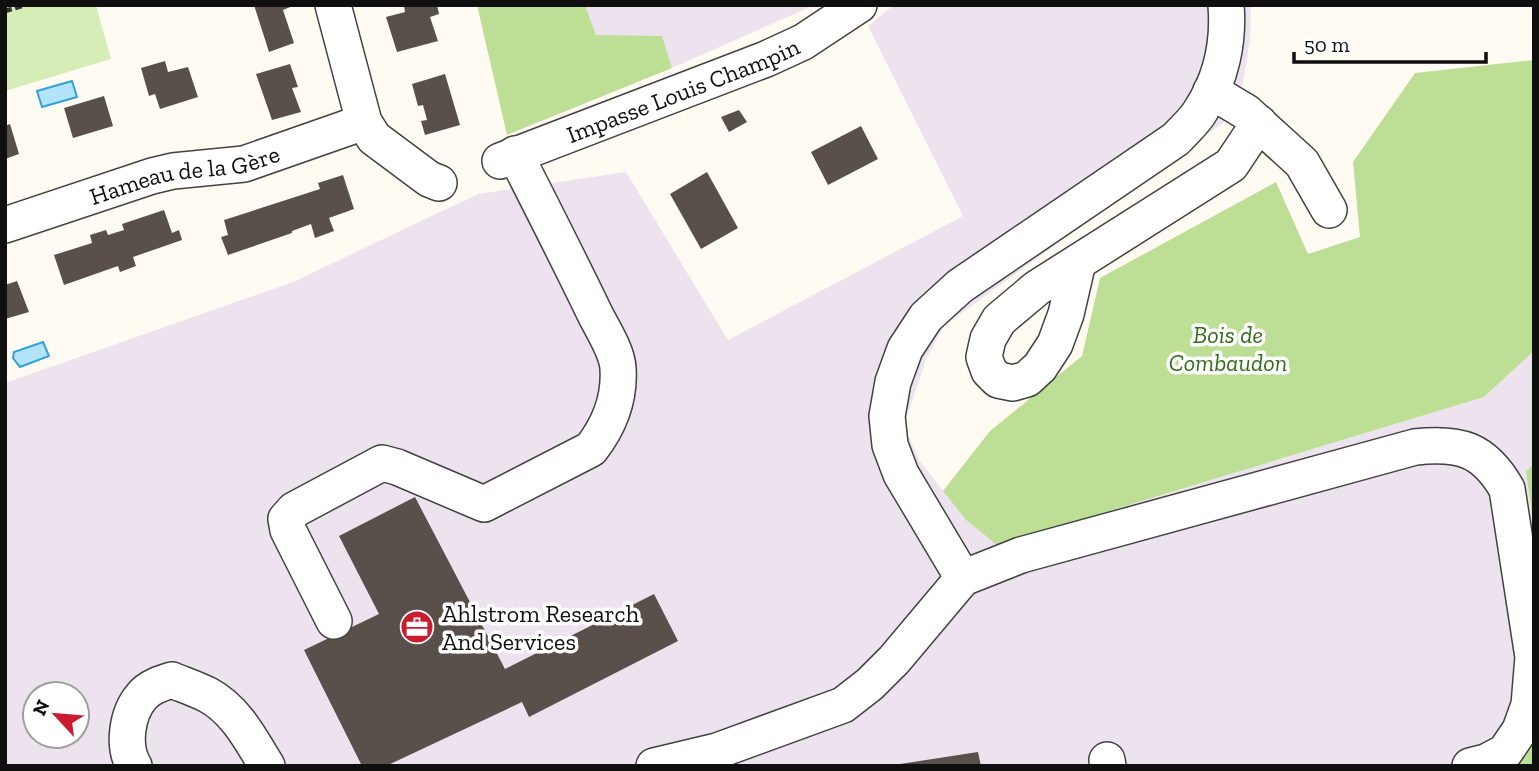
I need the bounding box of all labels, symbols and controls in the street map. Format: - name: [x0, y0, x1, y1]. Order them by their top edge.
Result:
- scale bar: [1294, 21, 1486, 65]
- street label: Impasse Louis Champin: [562, 31, 804, 149]
- text: 50 m: [1304, 32, 1350, 57]
- street label: Hameau de la Gère: [86, 138, 283, 210]
- park label: Bois de Combaudon: [1169, 320, 1287, 377]
- place label: Ahlstrom Research And Services: [442, 599, 640, 656]
- office icon: Ahlstrom Research And Services: [398, 608, 436, 646]
- north arrow: [21, 680, 91, 750]
- text: N: [28, 696, 55, 719]

